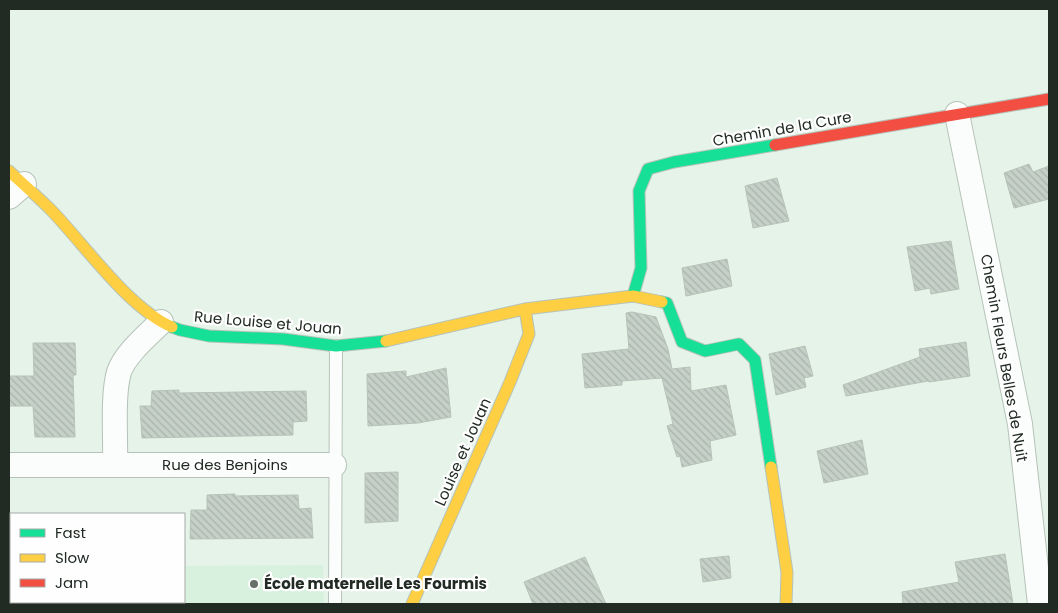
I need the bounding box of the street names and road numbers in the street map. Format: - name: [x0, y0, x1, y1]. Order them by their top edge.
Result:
- street label: Chemin de la Cure: [711, 106, 853, 151]
- street label: Chemin Fleurs Belles de Nuit: [976, 252, 1033, 463]
- street label: Rue Louise et Jouan: [193, 306, 343, 339]
- street label: Louise et Jouan: [429, 394, 496, 509]
- street label: Rue des Benjoins: [162, 454, 288, 475]

